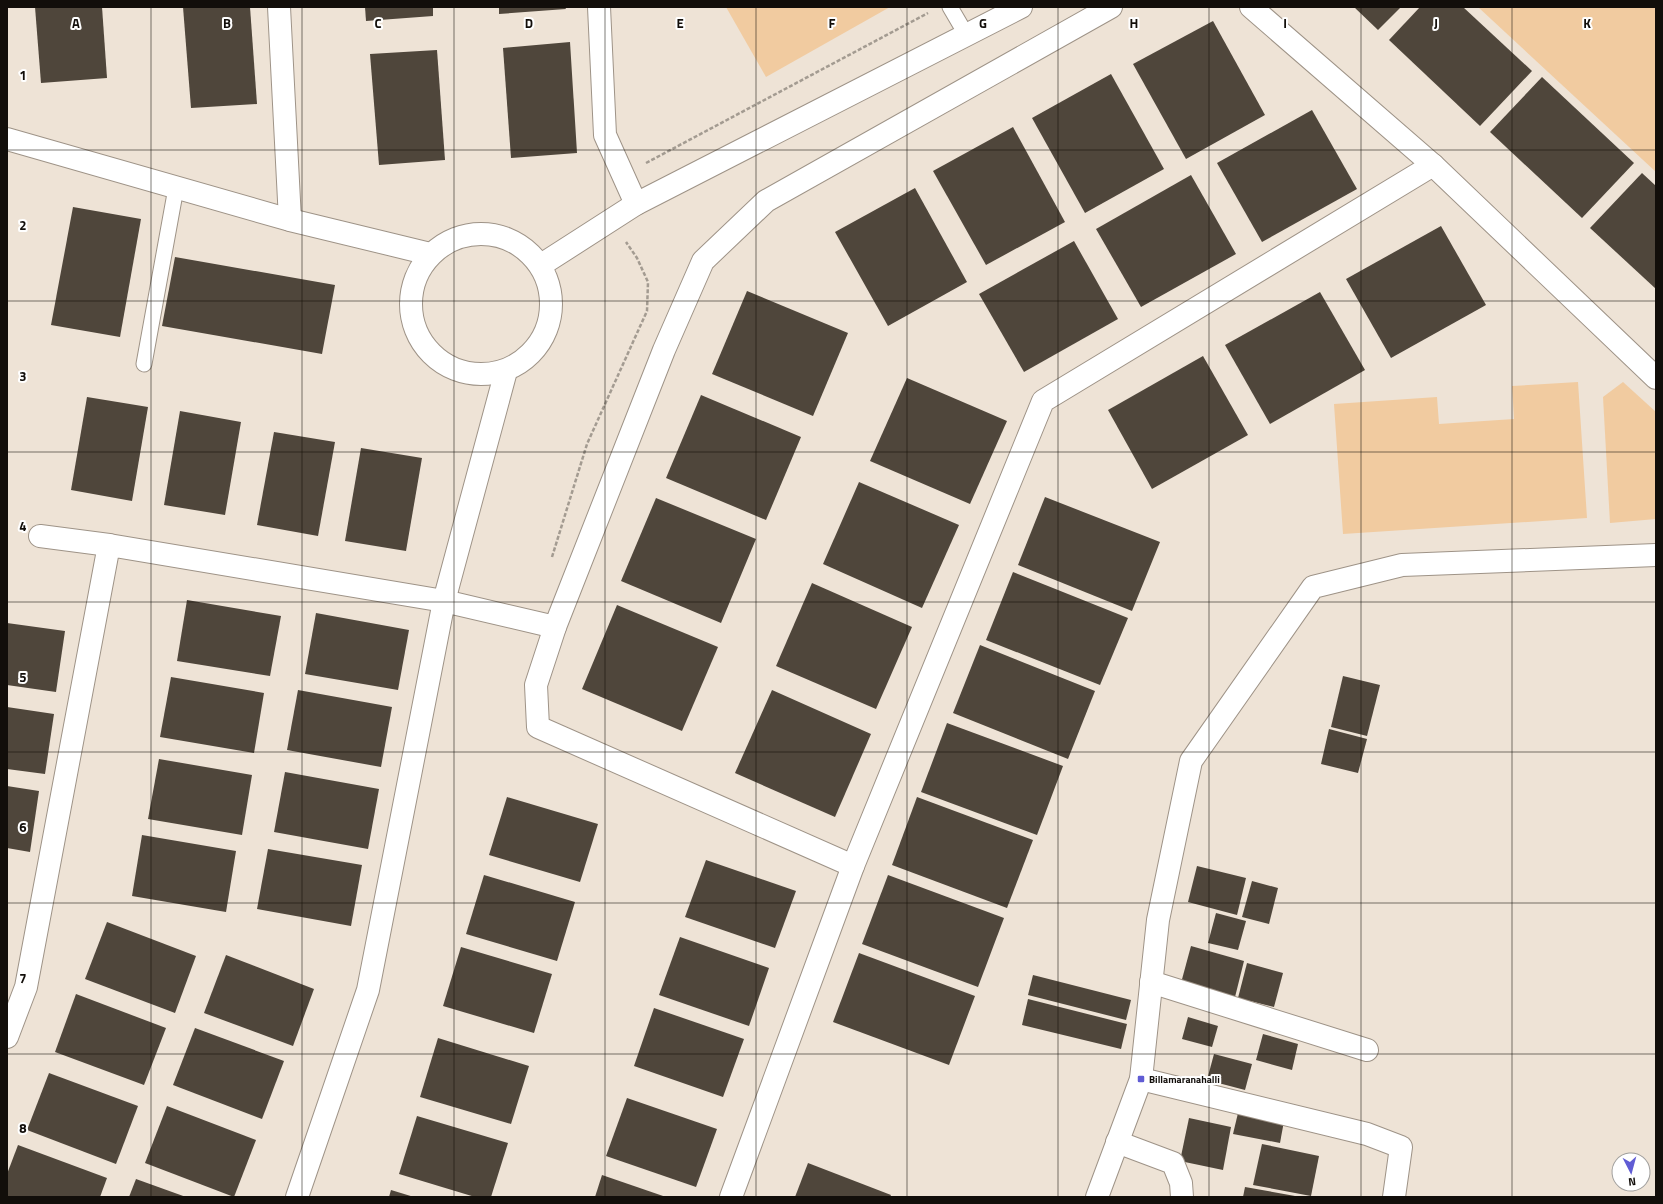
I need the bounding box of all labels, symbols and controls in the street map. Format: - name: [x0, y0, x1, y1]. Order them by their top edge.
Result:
- text: A: [72, 13, 80, 33]
- text: B: [223, 13, 231, 33]
- text: C: [374, 13, 382, 33]
- text: D: [525, 13, 533, 33]
- text: E: [676, 13, 684, 33]
- text: F: [829, 13, 836, 33]
- text: G: [979, 13, 987, 33]
- text: H: [1130, 13, 1138, 33]
- text: I: [1283, 13, 1287, 33]
- text: J: [1434, 13, 1438, 33]
- text: K: [1583, 13, 1591, 33]
- text: 1: [19, 65, 27, 85]
- text: 2: [19, 215, 27, 235]
- text: 3: [19, 366, 27, 386]
- text: 4: [19, 516, 27, 536]
- text: 5: [19, 667, 27, 687]
- text: 6: [19, 817, 27, 837]
- text: 7: [19, 968, 27, 988]
- place label: Billamaranahalli: [1149, 1072, 1220, 1087]
- marker: Billamaranahalli: [1136, 1074, 1146, 1084]
- text: 8: [19, 1118, 27, 1138]
- north arrow: [1611, 1152, 1651, 1192]
- text: N: [1627, 1174, 1637, 1190]

